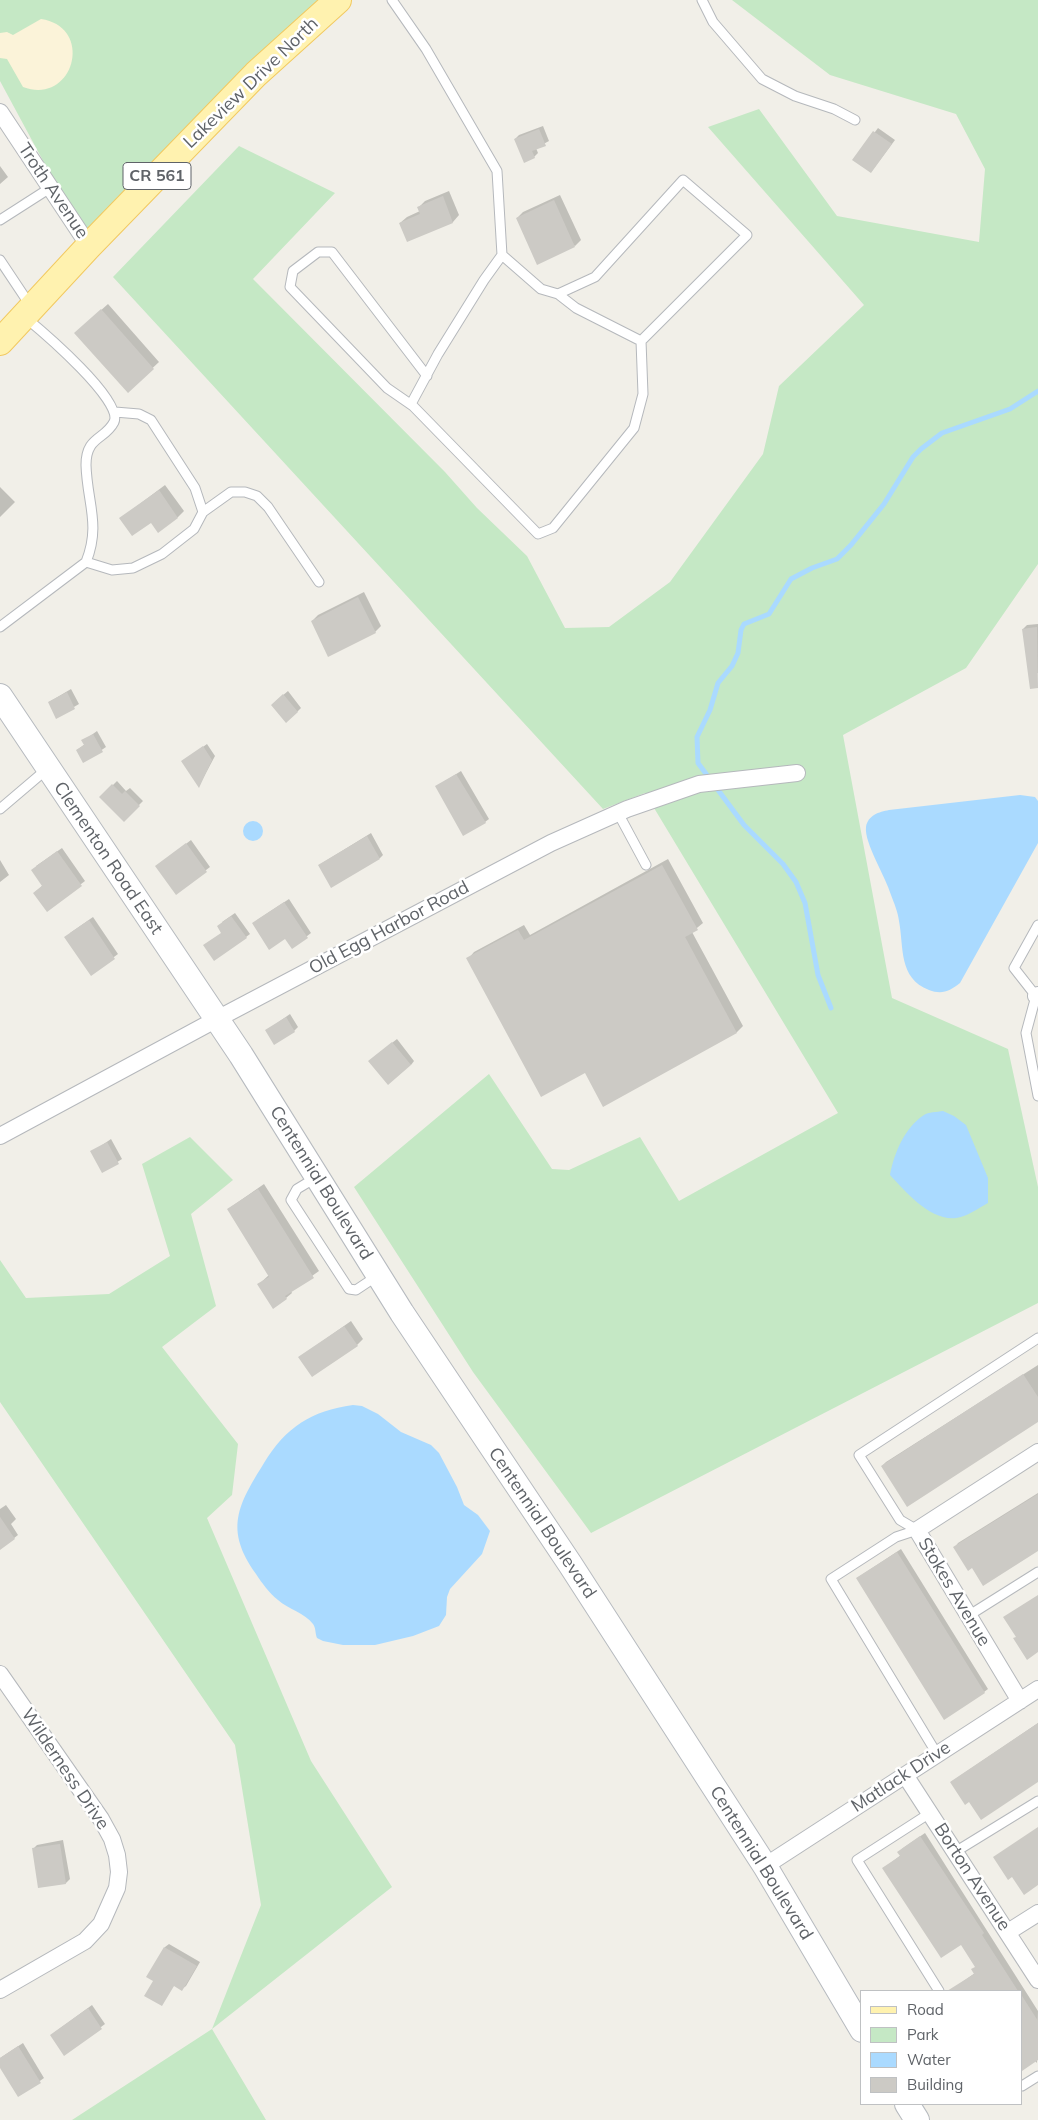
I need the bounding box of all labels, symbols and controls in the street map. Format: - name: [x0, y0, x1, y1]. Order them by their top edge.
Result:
- street label: Lakeview Drive North: [179, 13, 323, 153]
- street label: Troth Avenue: [13, 139, 93, 243]
- road number: CR 561: [123, 162, 191, 190]
- street label: Clementon Road East: [49, 778, 167, 938]
- street label: Old Egg Harbor Road: [305, 877, 473, 979]
- street label: Centennial Boulevard: [265, 1102, 377, 1264]
- street label: Centennial Boulevard: [483, 1443, 601, 1603]
- street label: Stokes Avenue: [913, 1534, 995, 1650]
- street label: Wilderness Drive: [16, 1704, 114, 1834]
- street label: Matlack Drive: [847, 1737, 955, 1817]
- street label: Centennial Boulevard: [705, 1782, 817, 1944]
- street label: Borton Avenue: [929, 1819, 1015, 1935]
- legend: [860, 1990, 1023, 2105]
- text: Road: [907, 2000, 944, 2019]
- text: Park: [907, 2025, 939, 2044]
- text: Water: [907, 2050, 951, 2069]
- text: Building: [907, 2075, 963, 2094]

